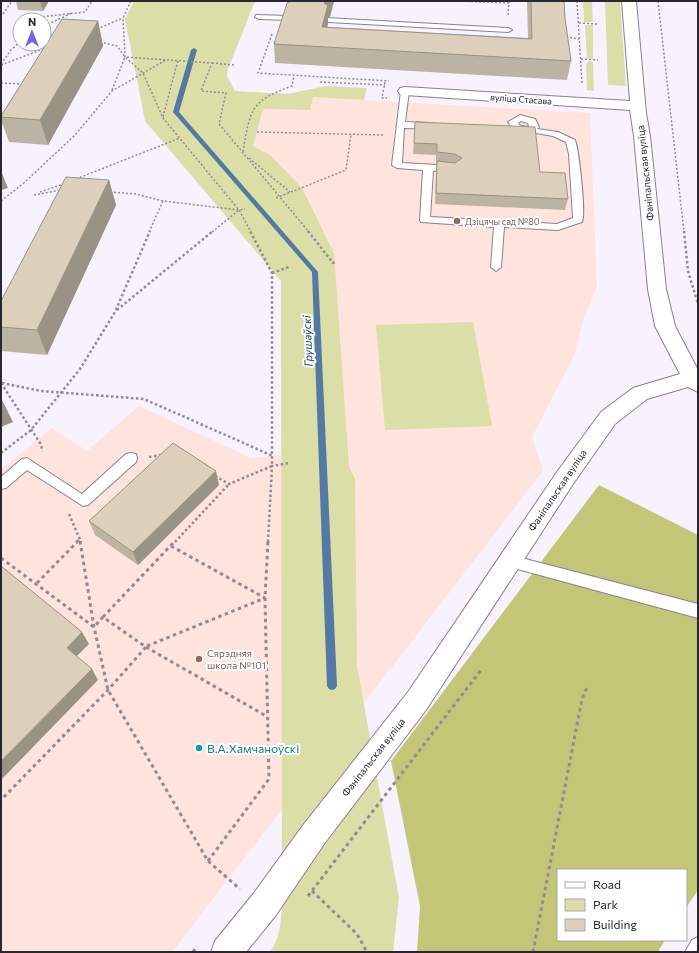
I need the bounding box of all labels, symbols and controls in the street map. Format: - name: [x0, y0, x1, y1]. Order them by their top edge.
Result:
- north arrow: [12, 12, 52, 52]
- text: N: [28, 15, 36, 28]
- street label: вуліца Стасава: [490, 91, 553, 107]
- street label: Фаніпальская вуліца: [634, 125, 656, 221]
- marker: Дзіцячы сад №80: [452, 216, 462, 226]
- place label: Дзіцячы сад №80: [465, 216, 540, 227]
- water label: Грушаўскі: [300, 314, 314, 367]
- street label: Фаніпальская вуліца: [525, 447, 589, 533]
- place label: Сярэдняя школа №101: [207, 647, 266, 671]
- marker: Сярэдняя школа №101: [194, 654, 204, 664]
- street label: Фаніпальская вуліца: [339, 716, 407, 798]
- place label: В.А.Хамчаноўскі: [207, 741, 299, 755]
- marker: В.А.Хамчаноўскі: [194, 743, 204, 753]
- legend: [557, 869, 687, 941]
- text: Road: [593, 877, 621, 891]
- text: Park: [593, 897, 619, 911]
- text: Building: [593, 917, 637, 931]

